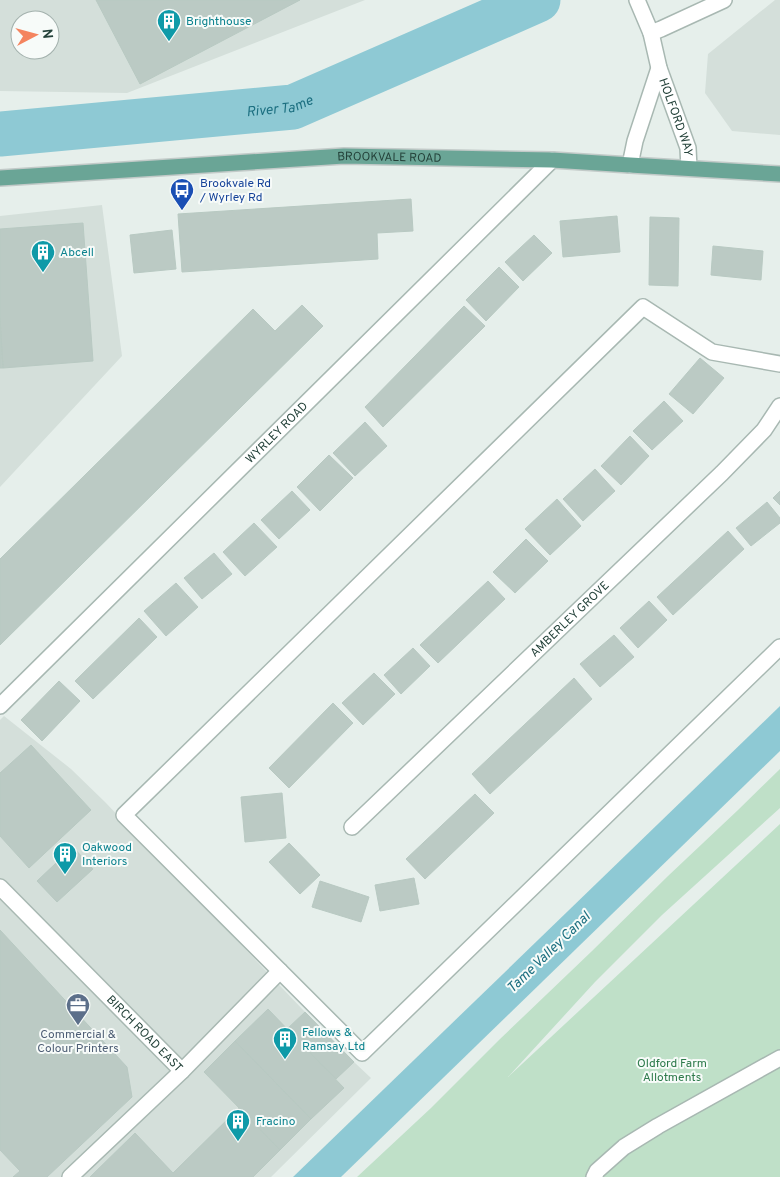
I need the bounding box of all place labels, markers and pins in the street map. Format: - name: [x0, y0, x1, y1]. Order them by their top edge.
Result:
- building icon: Brighthouse: [156, 8, 182, 42]
- place label: Brighthouse: [186, 14, 252, 30]
- place label: Brookvale Rd / Wyrley Rd: [199, 176, 271, 206]
- bus stop icon: Brookvale Rd / Wyrley Rd: [169, 177, 195, 211]
- building icon: Abcell: [30, 239, 56, 273]
- place label: Abcell: [60, 245, 94, 261]
- place label: Oakwood Interiors: [82, 840, 132, 870]
- building icon: Oakwood Interiors: [52, 841, 78, 875]
- office icon: Commercial & Colour Printers: [65, 992, 91, 1026]
- place label: Fellows & Ramsay Ltd: [302, 1025, 365, 1055]
- building icon: Fellows & Ramsay Ltd: [272, 1026, 298, 1060]
- place label: Commercial & Colour Printers: [37, 1027, 119, 1057]
- building icon: Fracino: [225, 1108, 251, 1142]
- place label: Fracino: [256, 1114, 296, 1130]

